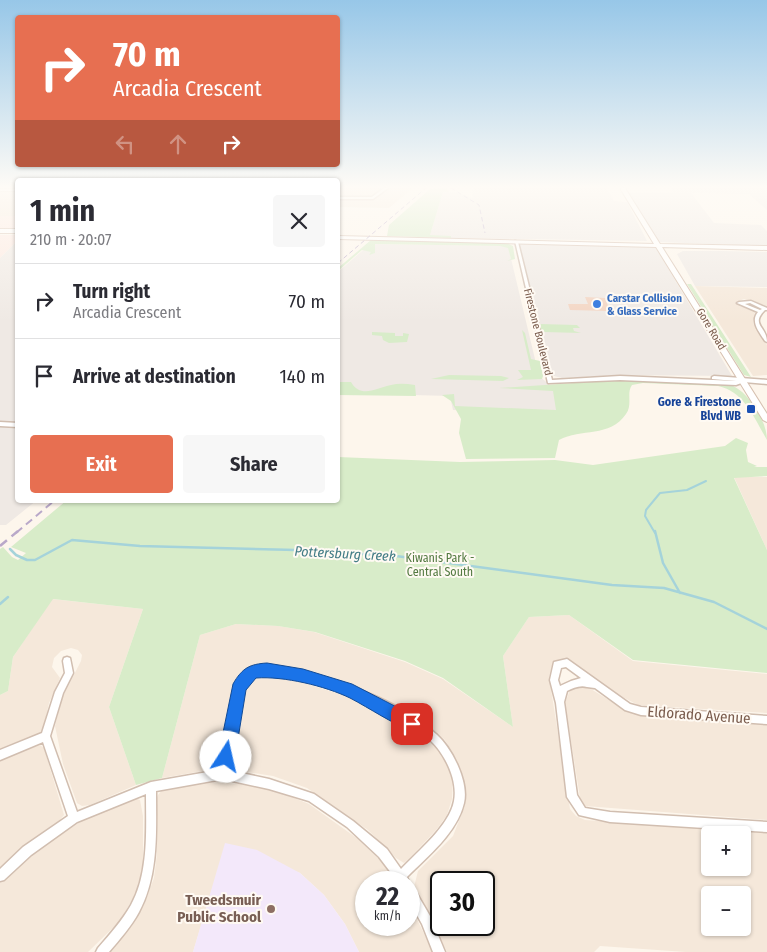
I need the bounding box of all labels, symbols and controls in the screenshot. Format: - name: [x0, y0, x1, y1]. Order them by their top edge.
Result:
- text: 70 m: [113, 33, 181, 75]
- icon: right: [30, 35, 95, 100]
- text: Arcadia Crescent: [113, 75, 262, 102]
- icon: left: [111, 130, 139, 158]
- icon: ahead: [164, 130, 192, 158]
- icon: right: [217, 130, 245, 158]
- text: 1 min: [30, 193, 95, 229]
- button: close: [273, 195, 325, 247]
- text: 210 m · 20:07: [30, 230, 112, 249]
- text: Turn right: [73, 280, 150, 303]
- icon: right: [30, 287, 58, 315]
- street label: Firestone Boulevard: [521, 287, 555, 377]
- text: 70 m: [289, 290, 325, 313]
- place label: Carstar Collision & Glass Service: [607, 292, 682, 318]
- marker: Carstar Collision & Glass Service: [591, 298, 603, 310]
- text: Arcadia Crescent: [73, 303, 181, 322]
- street label: Gore Road: [693, 306, 729, 352]
- icon: arrive: [30, 362, 58, 390]
- text: Arrive at destination: [73, 365, 236, 388]
- text: 140 m: [279, 365, 325, 388]
- place label: Gore & Firestone Blvd WB: [658, 395, 741, 423]
- marker: Gore & Firestone Blvd WB: [745, 403, 757, 415]
- button: Exit: [30, 435, 173, 493]
- button: Share: [183, 435, 325, 493]
- water label: Pottersburg Creek: [294, 543, 396, 565]
- park label: Kiwanis Park - Central South: [406, 551, 474, 579]
- street label: Eldorado Avenue: [647, 702, 751, 728]
- pin: [391, 703, 433, 745]
- icon: arrive: [398, 710, 426, 738]
- position arrow: [199, 730, 251, 782]
- map controls: [701, 826, 751, 936]
- button: +: [701, 826, 751, 876]
- speed limit sign: 30: [430, 871, 495, 936]
- text: 22: [376, 882, 399, 912]
- button: −: [701, 886, 751, 936]
- place label: Tweedsmuir Public School: [177, 891, 262, 926]
- marker: Tweedsmuir Public School: [265, 903, 277, 915]
- text: km/h: [374, 909, 401, 923]

